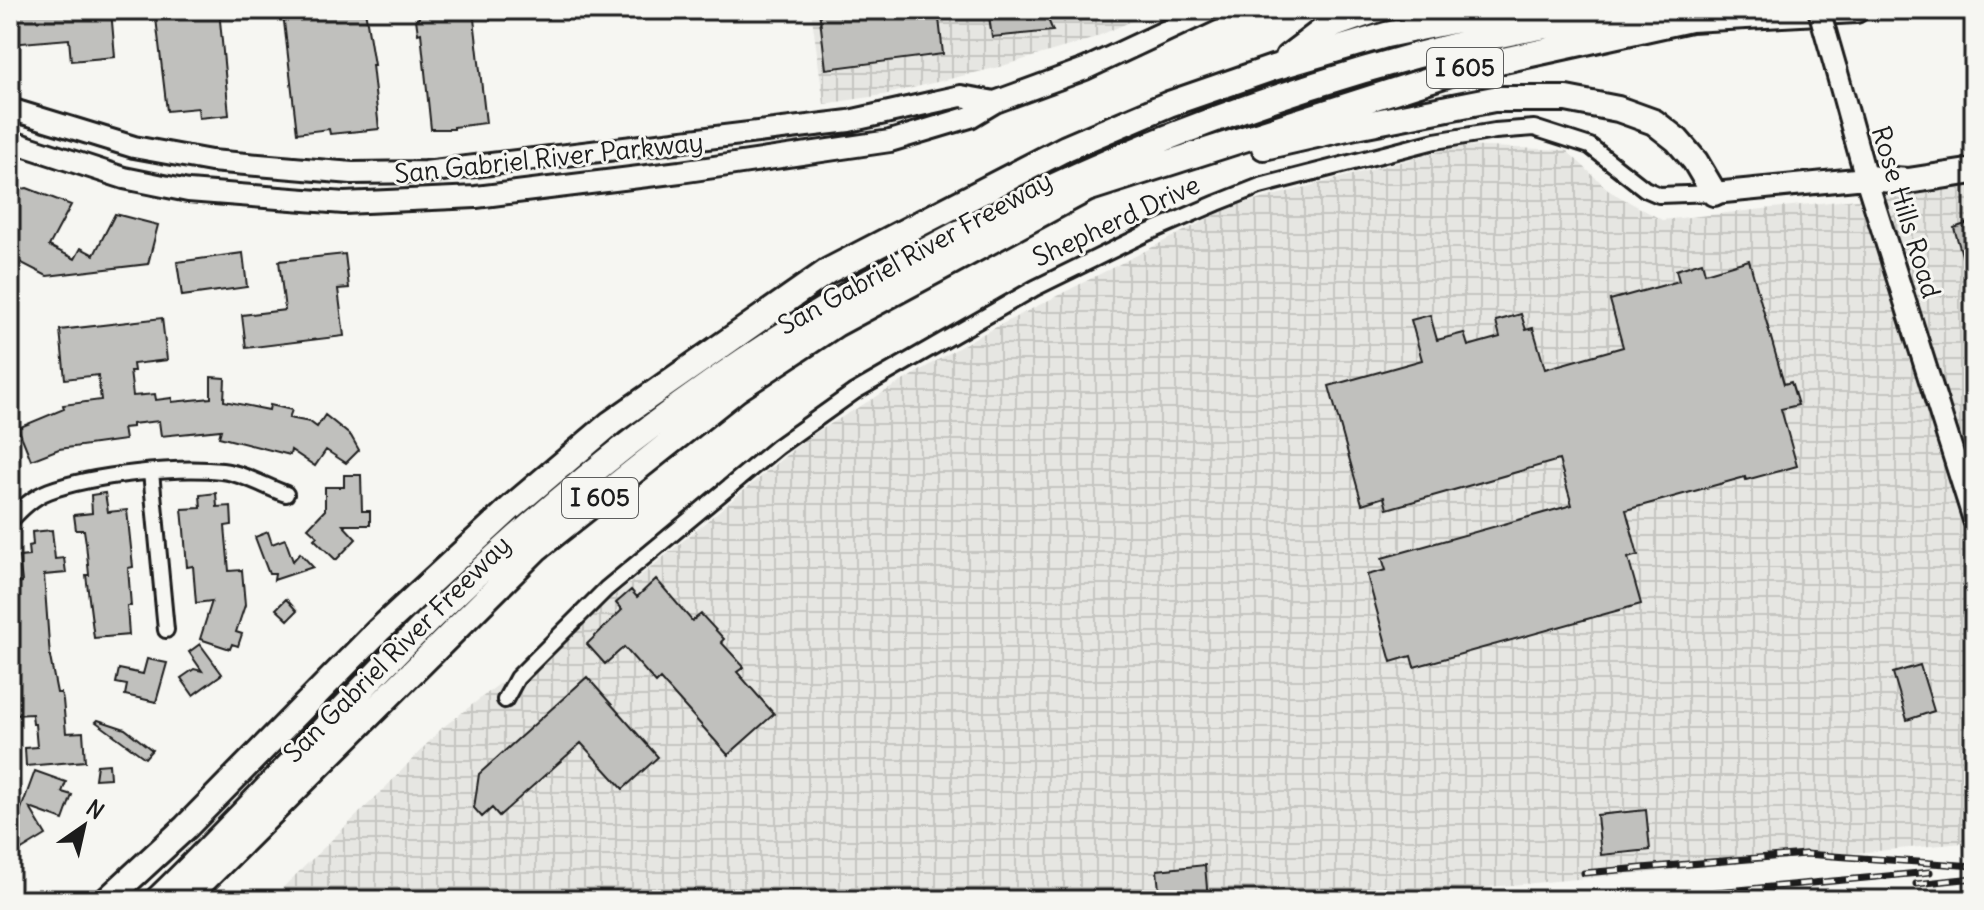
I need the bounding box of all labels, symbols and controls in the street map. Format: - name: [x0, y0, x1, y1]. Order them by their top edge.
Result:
- road number: I 605: [1427, 48, 1503, 88]
- street label: Rose Hills Road: [1865, 122, 1948, 302]
- street label: San Gabriel River Parkway: [393, 125, 705, 190]
- street label: San Gabriel River Freeway: [772, 163, 1058, 342]
- street label: Shepherd Drive: [1027, 167, 1205, 274]
- road number: I 605: [562, 478, 638, 518]
- street label: San Gabriel River Freeway: [276, 528, 517, 769]
- north arrow: [44, 786, 124, 866]
- text: N: [81, 794, 109, 825]

